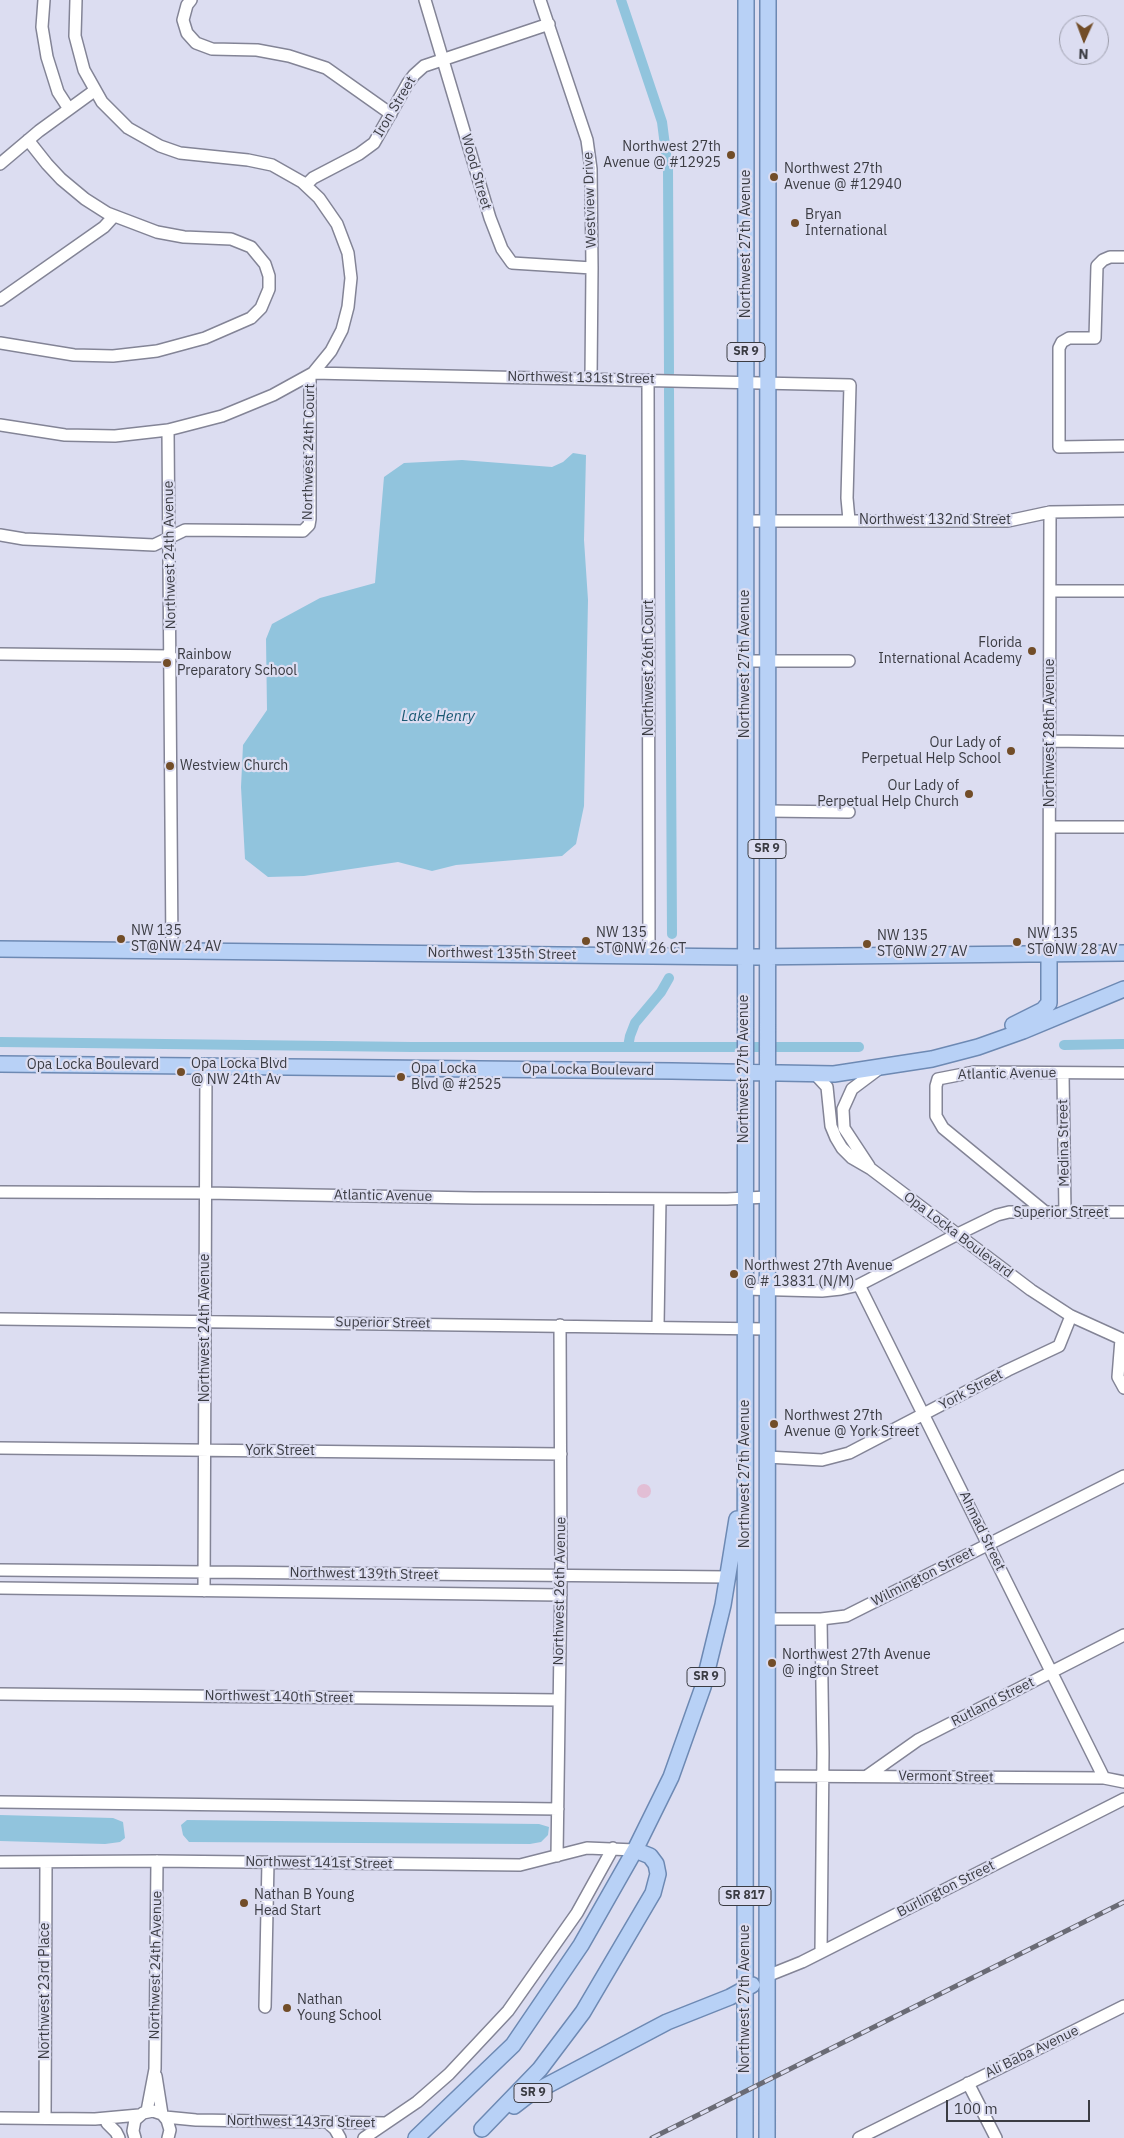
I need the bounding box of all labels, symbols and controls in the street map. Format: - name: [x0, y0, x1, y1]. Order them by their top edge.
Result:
- north arrow: [1059, 15, 1109, 65]
- text: N: [1078, 45, 1089, 63]
- street label: Iron Street: [370, 73, 420, 141]
- street label: Wood Street: [457, 132, 495, 212]
- place label: Northwest 27th Avenue @ #12925: [603, 139, 721, 172]
- marker: Northwest 27th Avenue @ #12925: [725, 149, 737, 161]
- street label: Westview Drive: [580, 152, 600, 248]
- place label: Northwest 27th Avenue @ #12940: [784, 161, 902, 193]
- street label: Northwest 27th Avenue: [738, 170, 754, 318]
- marker: Northwest 27th Avenue @ #12940: [768, 171, 780, 183]
- place label: Bryan International: [805, 207, 887, 240]
- marker: Bryan International: [789, 217, 801, 229]
- road number: SR 9: [727, 342, 765, 362]
- street label: Northwest 131st Street: [507, 368, 655, 388]
- street label: Northwest 24th Court: [299, 384, 319, 520]
- street label: Northwest 24th Avenue: [160, 480, 180, 630]
- street label: Northwest 132nd Street: [859, 512, 1011, 528]
- street label: Northwest 27th Avenue: [737, 590, 753, 738]
- street label: Northwest 26th Court: [641, 600, 657, 736]
- place label: Florida International Academy: [878, 635, 1022, 668]
- marker: Florida International Academy: [1026, 645, 1038, 657]
- place label: Rainbow Preparatory School: [177, 647, 297, 680]
- marker: Rainbow Preparatory School: [161, 657, 173, 669]
- street label: Northwest 28th Avenue: [1042, 659, 1058, 807]
- water label: Lake Henry: [401, 708, 475, 726]
- place label: Our Lady of Perpetual Help School: [861, 735, 1001, 768]
- marker: Our Lady of Perpetual Help School: [1005, 745, 1017, 757]
- place label: Westview Church: [180, 758, 288, 774]
- marker: Westview Church: [164, 760, 176, 772]
- place label: Our Lady of Perpetual Help Church: [817, 778, 959, 810]
- marker: Our Lady of Perpetual Help Church: [963, 788, 975, 800]
- road number: SR 9: [748, 840, 786, 859]
- place label: NW 135 ST@NW 24 AV: [131, 923, 222, 956]
- place label: NW 135 ST@NW 26 CT: [596, 925, 686, 958]
- place label: NW 135 ST@NW 28 AV: [1027, 926, 1118, 959]
- place label: NW 135 ST@NW 27 AV: [877, 928, 968, 960]
- marker: NW 135 ST@NW 24 AV: [115, 933, 127, 945]
- marker: NW 135 ST@NW 26 CT: [580, 935, 592, 947]
- marker: NW 135 ST@NW 28 AV: [1011, 936, 1023, 948]
- marker: NW 135 ST@NW 27 AV: [861, 938, 873, 950]
- street label: Northwest 135th Street: [427, 944, 577, 964]
- street label: Northwest 27th Avenue: [736, 995, 752, 1143]
- place label: Opa Locka Blvd @ NW 24th Av: [191, 1056, 287, 1088]
- street label: Opa Locka Boulevard: [27, 1057, 159, 1073]
- street label: Opa Locka Boulevard: [522, 1060, 654, 1080]
- place label: Opa Locka Blvd @ #2525: [411, 1061, 501, 1094]
- street label: Atlantic Avenue: [958, 1065, 1056, 1083]
- marker: Opa Locka Blvd @ NW 24th Av: [175, 1066, 187, 1078]
- marker: Opa Locka Blvd @ #2525: [395, 1071, 407, 1083]
- street label: Medina Street: [1055, 1099, 1073, 1187]
- street label: Atlantic Avenue: [334, 1187, 432, 1205]
- street label: Opa Locka Boulevard: [900, 1188, 1016, 1282]
- street label: Superior Street: [1013, 1205, 1109, 1221]
- street label: Northwest 24th Avenue: [197, 1254, 213, 1402]
- place label: Northwest 27th Avenue @ # 13831 (N/M): [744, 1258, 893, 1290]
- marker: Northwest 27th Avenue @ # 13831 (N/M): [728, 1268, 740, 1280]
- street label: Superior Street: [335, 1314, 431, 1332]
- street label: York Street: [936, 1366, 1006, 1414]
- street label: Northwest 27th Avenue: [737, 1400, 753, 1548]
- place label: Northwest 27th Avenue @ York Street: [784, 1408, 919, 1440]
- marker: Northwest 27th Avenue @ York Street: [768, 1418, 780, 1430]
- street label: York Street: [245, 1443, 315, 1459]
- street label: Ahmad Street: [956, 1488, 1008, 1574]
- street label: Northwest 26th Avenue: [550, 1516, 570, 1666]
- street label: Wilmington Street: [869, 1544, 977, 1610]
- street label: Northwest 139th Street: [289, 1564, 439, 1584]
- place label: Northwest 27th Avenue @ ington Street: [782, 1647, 931, 1680]
- marker: Northwest 27th Avenue @ ington Street: [766, 1657, 778, 1669]
- road number: SR 9: [687, 1668, 725, 1686]
- street label: Rutland Street: [949, 1674, 1037, 1730]
- street label: Northwest 140th Street: [204, 1687, 354, 1707]
- street label: Vermont Street: [898, 1768, 994, 1786]
- street label: Northwest 141st Street: [245, 1853, 393, 1873]
- street label: Burlington Street: [894, 1857, 998, 1921]
- road number: SR 817: [719, 1886, 771, 1905]
- place label: Nathan B Young Head Start: [254, 1887, 354, 1920]
- street label: Northwest 24th Avenue: [146, 1890, 166, 2040]
- marker: Nathan B Young Head Start: [238, 1897, 250, 1909]
- street label: Northwest 23rd Place: [37, 1923, 53, 2059]
- street label: Northwest 27th Avenue: [737, 1925, 753, 2073]
- place label: Nathan Young School: [297, 1992, 382, 2024]
- marker: Nathan Young School: [281, 2002, 293, 2014]
- street label: Ali Baba Avenue: [983, 2022, 1081, 2082]
- road number: SR 9: [514, 2084, 552, 2102]
- scale bar: [949, 2090, 1093, 2122]
- text: 100 m: [954, 2099, 998, 2118]
- street label: Northwest 143rd Street: [226, 2112, 376, 2132]

